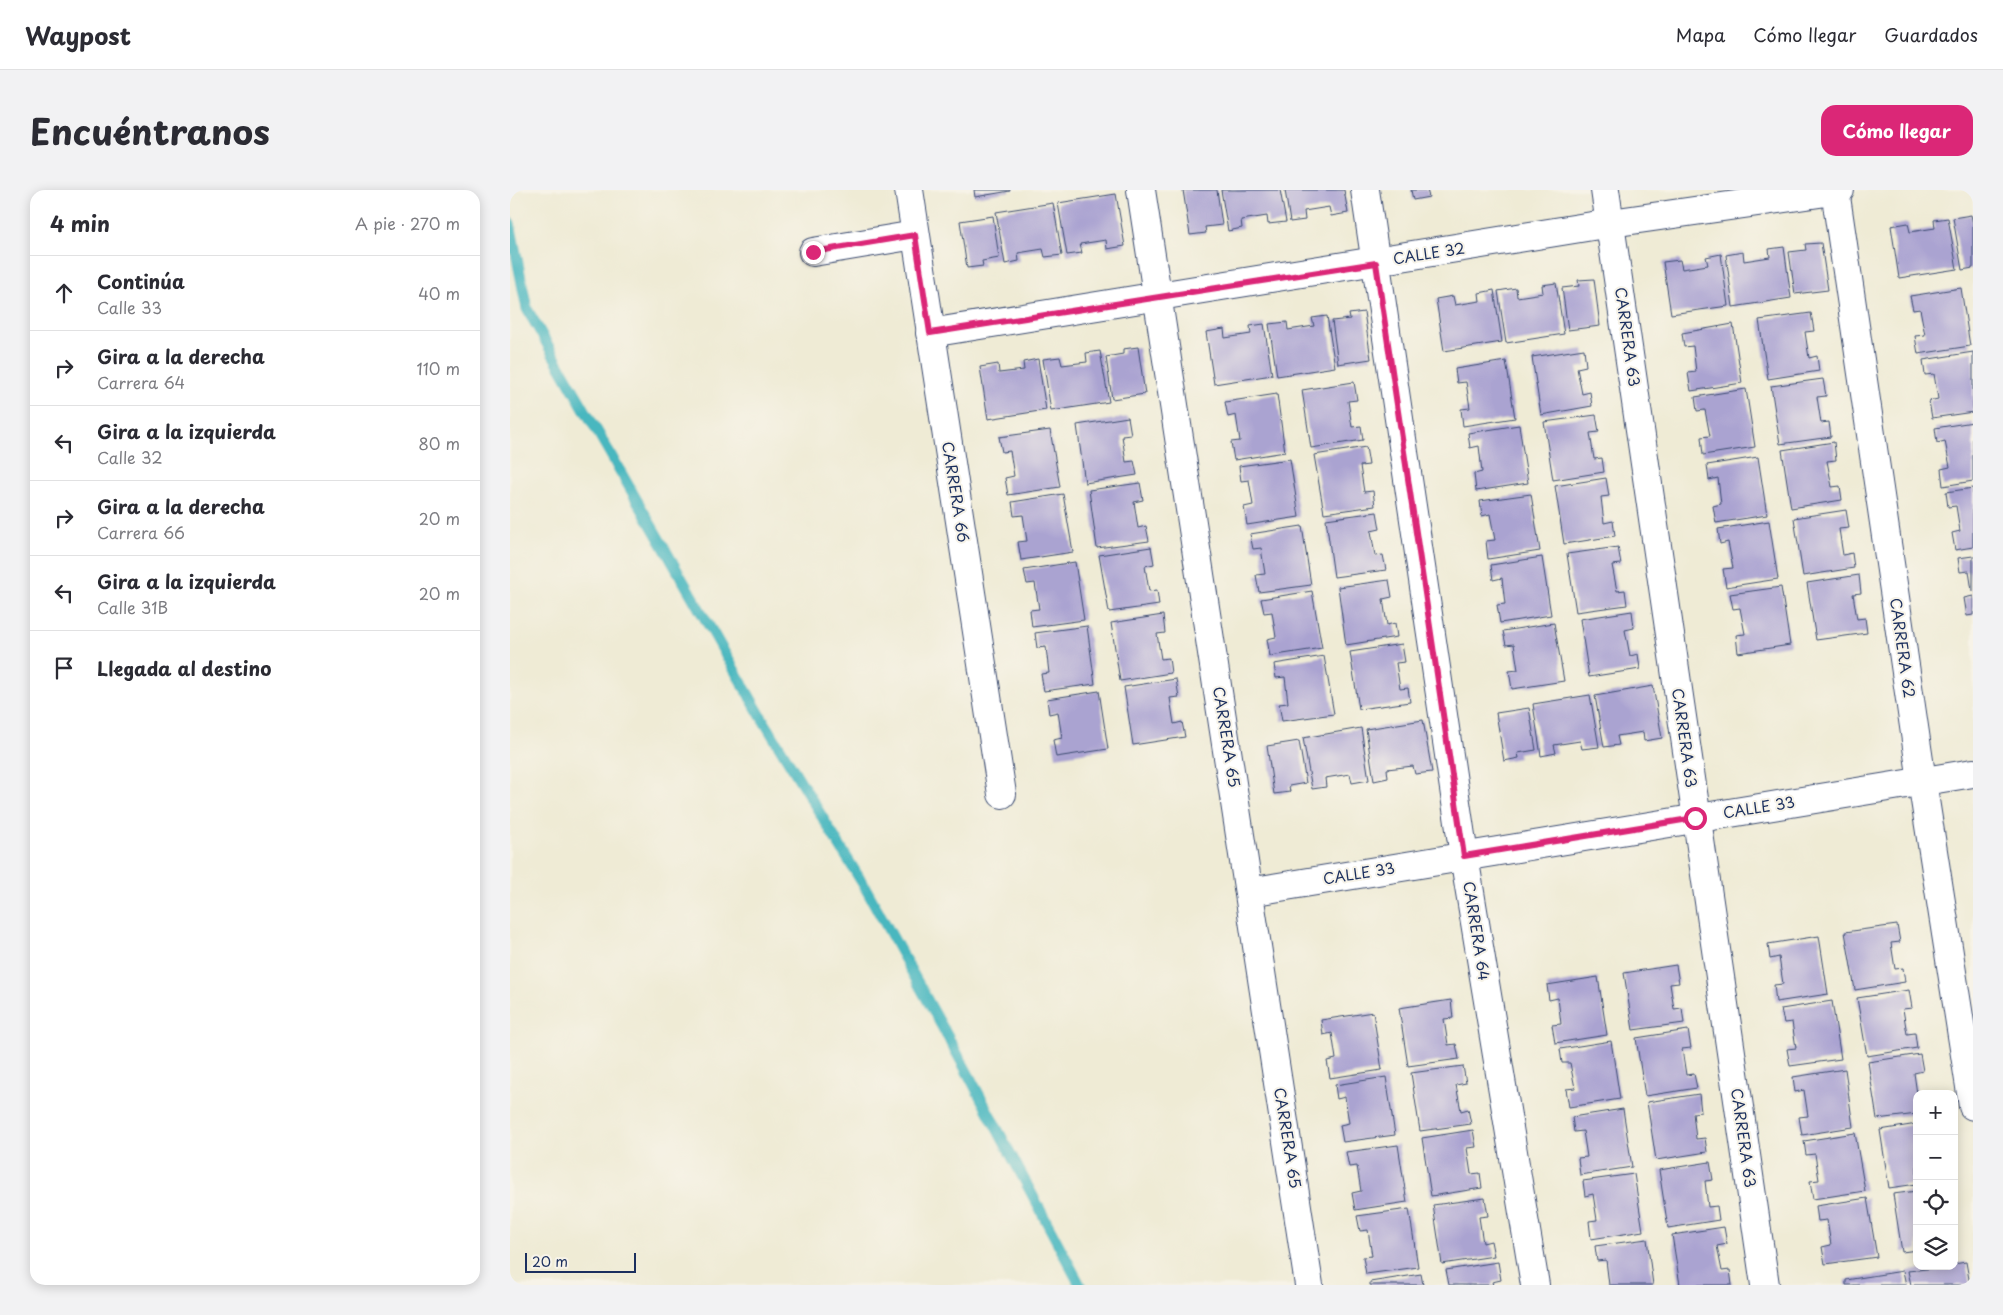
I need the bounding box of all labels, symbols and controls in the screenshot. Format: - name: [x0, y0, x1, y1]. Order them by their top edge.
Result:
- text: Waypost: [25, 17, 131, 53]
- text: Mapa: [1676, 21, 1725, 48]
- text: Cómo llegar: [1753, 21, 1856, 48]
- text: Guardados: [1884, 21, 1978, 48]
- text: Encuéntranos: [30, 104, 270, 157]
- button: Cómo llegar: [1821, 105, 1973, 156]
- text: 4 min: [50, 207, 110, 239]
- text: A pie · 270 m: [355, 211, 460, 235]
- street label: CALLE 32: [1391, 235, 1466, 270]
- route end: [802, 241, 825, 264]
- text: Continúa: [97, 267, 185, 295]
- icon: ahead: [50, 279, 78, 307]
- text: 40 m: [418, 281, 460, 305]
- street label: CARRERA 63: [1610, 286, 1647, 388]
- text: Calle 33: [97, 295, 162, 319]
- text: Gira a la derecha: [97, 342, 265, 370]
- icon: right: [50, 354, 78, 382]
- text: 110 m: [417, 356, 460, 380]
- text: Carrera 64: [97, 370, 185, 394]
- text: Gira a la izquierda: [97, 417, 276, 445]
- icon: left: [50, 429, 78, 457]
- text: 80 m: [418, 431, 460, 455]
- street label: CARRERA 66: [937, 440, 976, 544]
- text: Calle 32: [97, 445, 163, 469]
- text: Gira a la derecha: [97, 492, 265, 520]
- icon: right: [50, 504, 78, 532]
- text: 20 m: [419, 506, 460, 530]
- text: Carrera 66: [97, 520, 185, 544]
- text: Gira a la izquierda: [97, 567, 276, 595]
- icon: left: [50, 579, 78, 607]
- text: 20 m: [419, 581, 460, 605]
- text: Calle 31B: [97, 595, 168, 619]
- street label: CARRERA 62: [1885, 596, 1922, 699]
- icon: arrive: [50, 654, 78, 682]
- text: Llegada al destino: [97, 654, 271, 682]
- street label: CARRERA 65: [1208, 685, 1247, 789]
- street label: CARRERA 63: [1667, 687, 1704, 789]
- street label: CALLE 33: [1721, 789, 1796, 824]
- route start: [1684, 807, 1707, 830]
- street label: CALLE 33: [1321, 855, 1396, 890]
- street label: CARRERA 64: [1458, 879, 1497, 982]
- street label: CARRERA 65: [1269, 1086, 1308, 1190]
- street label: CARRERA 63: [1726, 1087, 1763, 1189]
- map controls: [1913, 1090, 1958, 1270]
- button: +: [1913, 1090, 1958, 1135]
- button: −: [1913, 1135, 1958, 1180]
- button: locate: [1913, 1180, 1958, 1225]
- button: layers: [1913, 1225, 1958, 1270]
- scale bar: [525, 1250, 636, 1273]
- text: 20 m: [532, 1251, 568, 1272]

